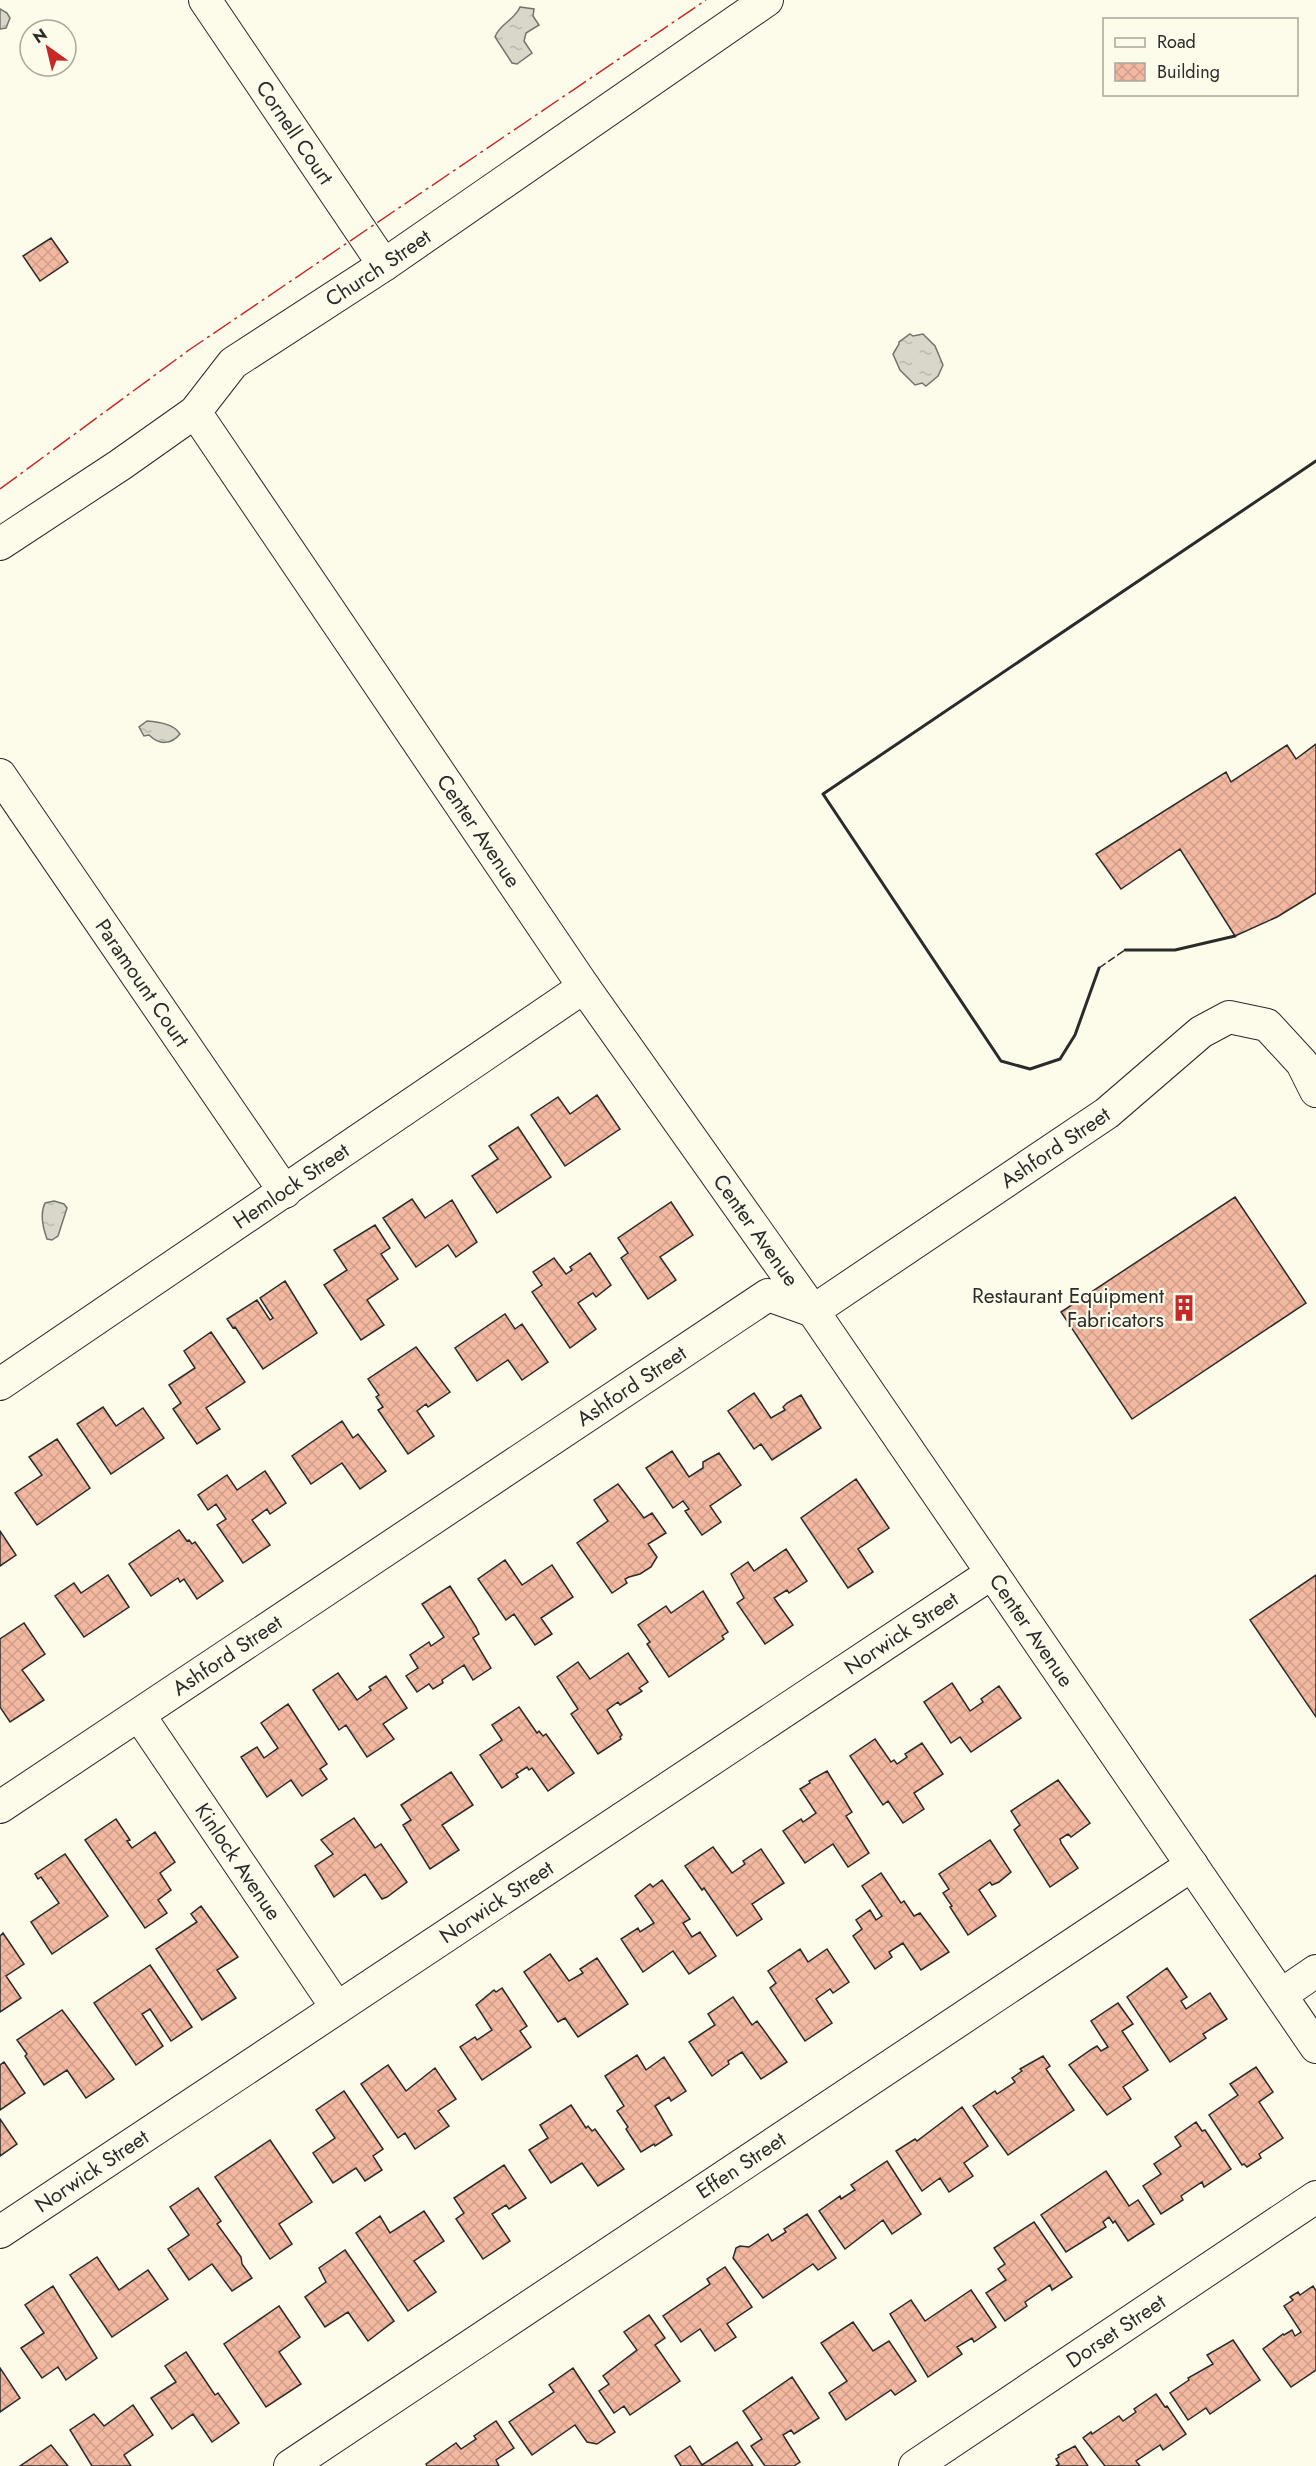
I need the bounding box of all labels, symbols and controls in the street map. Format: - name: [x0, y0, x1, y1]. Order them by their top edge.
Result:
- north arrow: [18, 18, 78, 78]
- legend: [1103, 18, 1298, 96]
- text: N: [28, 23, 52, 49]
- text: Road: [1157, 29, 1196, 55]
- text: Building: [1157, 59, 1220, 85]
- street label: Cornell Court: [249, 74, 341, 191]
- street label: Church Street: [320, 222, 437, 314]
- street label: Center Avenue: [429, 768, 528, 894]
- street label: Paramount Court: [88, 913, 197, 1053]
- street label: Ashford Street: [995, 1100, 1116, 1196]
- street label: Hemlock Street: [227, 1136, 355, 1236]
- street label: Center Avenue: [706, 1168, 806, 1293]
- place label: Restaurant Equipment Fabricators: [972, 1281, 1164, 1335]
- building icon: Restaurant Equipment Fabricators: [1169, 1293, 1199, 1323]
- street label: Ashford Street: [571, 1338, 692, 1434]
- street label: Center Avenue: [982, 1568, 1081, 1693]
- street label: Norwick Street: [838, 1585, 964, 1682]
- street label: Ashford Street: [166, 1608, 288, 1703]
- street label: Kinlock Avenue: [188, 1797, 289, 1926]
- street label: Norwick Street: [434, 1853, 559, 1951]
- street label: Norwick Street: [29, 2122, 155, 2220]
- street label: Effen Street: [690, 2125, 792, 2206]
- street label: Dorset Street: [1060, 2287, 1172, 2375]

